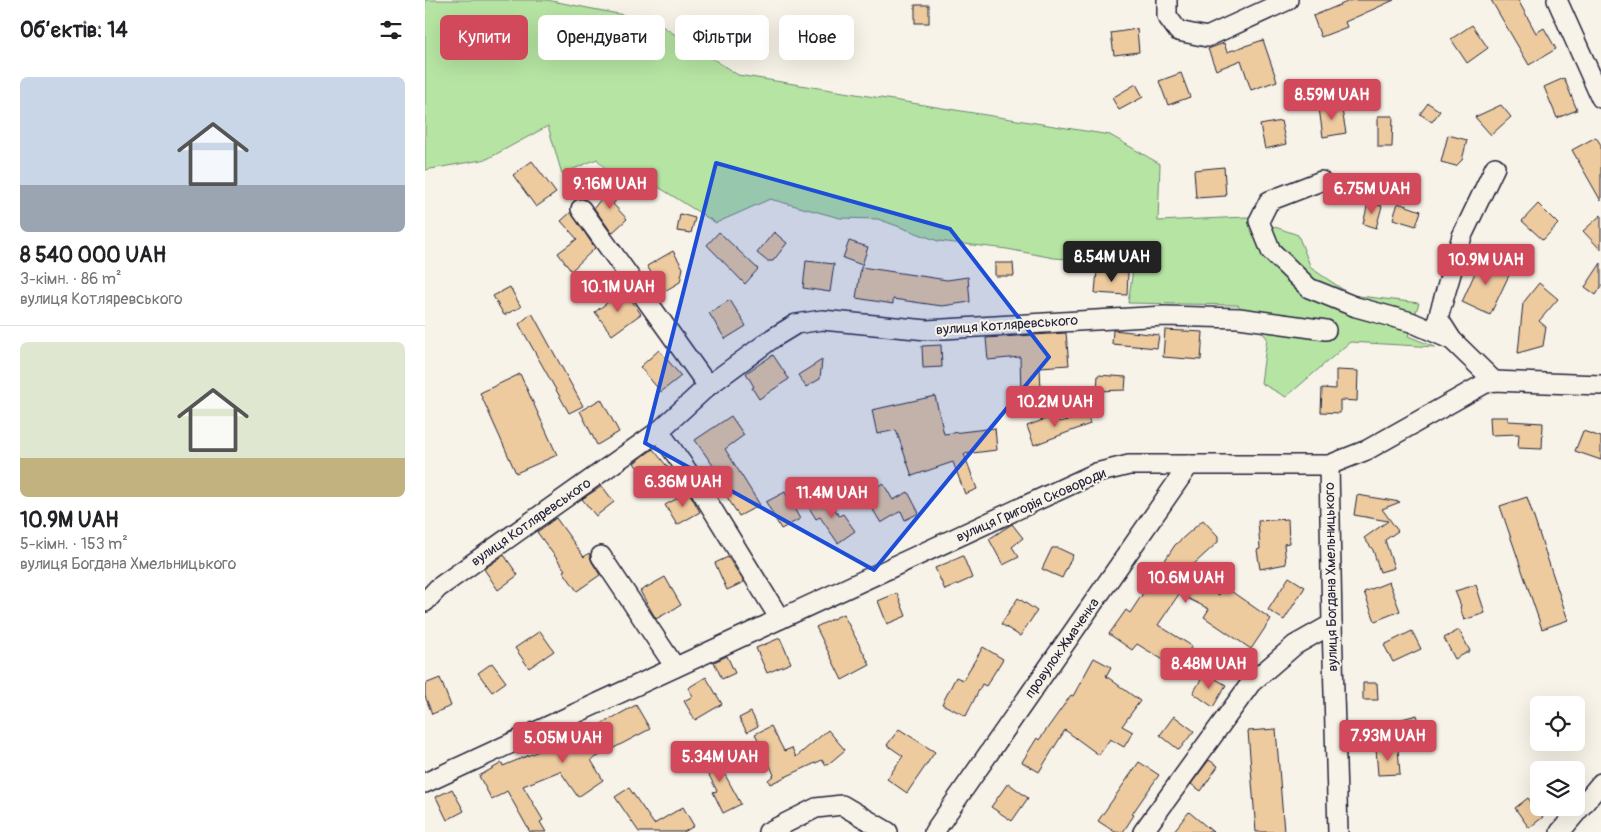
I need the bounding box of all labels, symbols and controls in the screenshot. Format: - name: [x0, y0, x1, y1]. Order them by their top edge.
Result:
- chip: Купити: [440, 15, 528, 60]
- chip: Орендувати: [538, 15, 665, 60]
- chip: Фільтри: [675, 15, 769, 60]
- chip: Нове: [779, 15, 854, 60]
- icon: filters: [377, 16, 405, 44]
- text: Об’єктів: 14: [20, 17, 128, 44]
- pin: 8.59M UAH: [1275, 78, 1389, 121]
- text: 8.59M UAH: [1295, 85, 1369, 105]
- icon: home: [168, 109, 258, 199]
- pin: 9.16M UAH: [553, 168, 667, 210]
- pin: 6.75M UAH: [1315, 172, 1429, 215]
- text: 9.16M UAH: [573, 174, 647, 194]
- text: 6.75M UAH: [1334, 179, 1410, 199]
- pin: 8.54M UAH: [1055, 240, 1169, 283]
- text: 8 540 000 UAH: [20, 242, 166, 269]
- pin: 10.9M UAH: [1429, 244, 1543, 286]
- text: 8.54M UAH: [1074, 247, 1150, 267]
- text: 10.9M UAH: [1448, 250, 1524, 270]
- text: 3-кімн. · 86 m²: [20, 269, 122, 289]
- pin: 10.1M UAH: [561, 270, 675, 313]
- text: 10.1M UAH: [581, 277, 655, 297]
- text: вулиця Котляревського: [20, 289, 183, 309]
- street label: вулиця Котляревського: [935, 312, 1079, 338]
- icon: home: [168, 375, 258, 465]
- pin: 10.2M UAH: [998, 386, 1112, 428]
- text: 10.2M UAH: [1017, 392, 1093, 412]
- street label: вулиця Григорія Сковороди: [954, 464, 1108, 546]
- pin: 6.36M UAH: [626, 466, 740, 508]
- text: 6.36M UAH: [644, 472, 722, 492]
- street label: вулиця Котляревського: [468, 474, 595, 570]
- pin: 11.4M UAH: [775, 476, 889, 519]
- street label: вулиця Богдана Хмельницького: [1321, 482, 1341, 672]
- text: 11.4M UAH: [796, 483, 868, 503]
- text: 10.9M UAH: [20, 507, 118, 534]
- text: 5-кімн. · 153 m²: [20, 534, 128, 554]
- text: вулиця Богдана Хмельницького: [20, 554, 236, 574]
- pin: 10.6M UAH: [1129, 562, 1243, 604]
- text: 10.6M UAH: [1148, 568, 1224, 588]
- street label: провулок Жмаченка: [1021, 595, 1103, 701]
- pin: 8.48M UAH: [1152, 648, 1266, 690]
- text: 8.48M UAH: [1171, 654, 1247, 674]
- map controls: [1530, 696, 1585, 816]
- button: locate: [1530, 696, 1585, 751]
- pin: 7.93M UAH: [1331, 720, 1445, 762]
- pin: 5.05M UAH: [506, 722, 620, 764]
- text: 7.93M UAH: [1350, 726, 1426, 746]
- text: 5.05M UAH: [524, 728, 602, 748]
- pin: 5.34M UAH: [663, 740, 777, 783]
- text: 5.34M UAH: [682, 747, 758, 767]
- button: layers: [1530, 761, 1585, 816]

